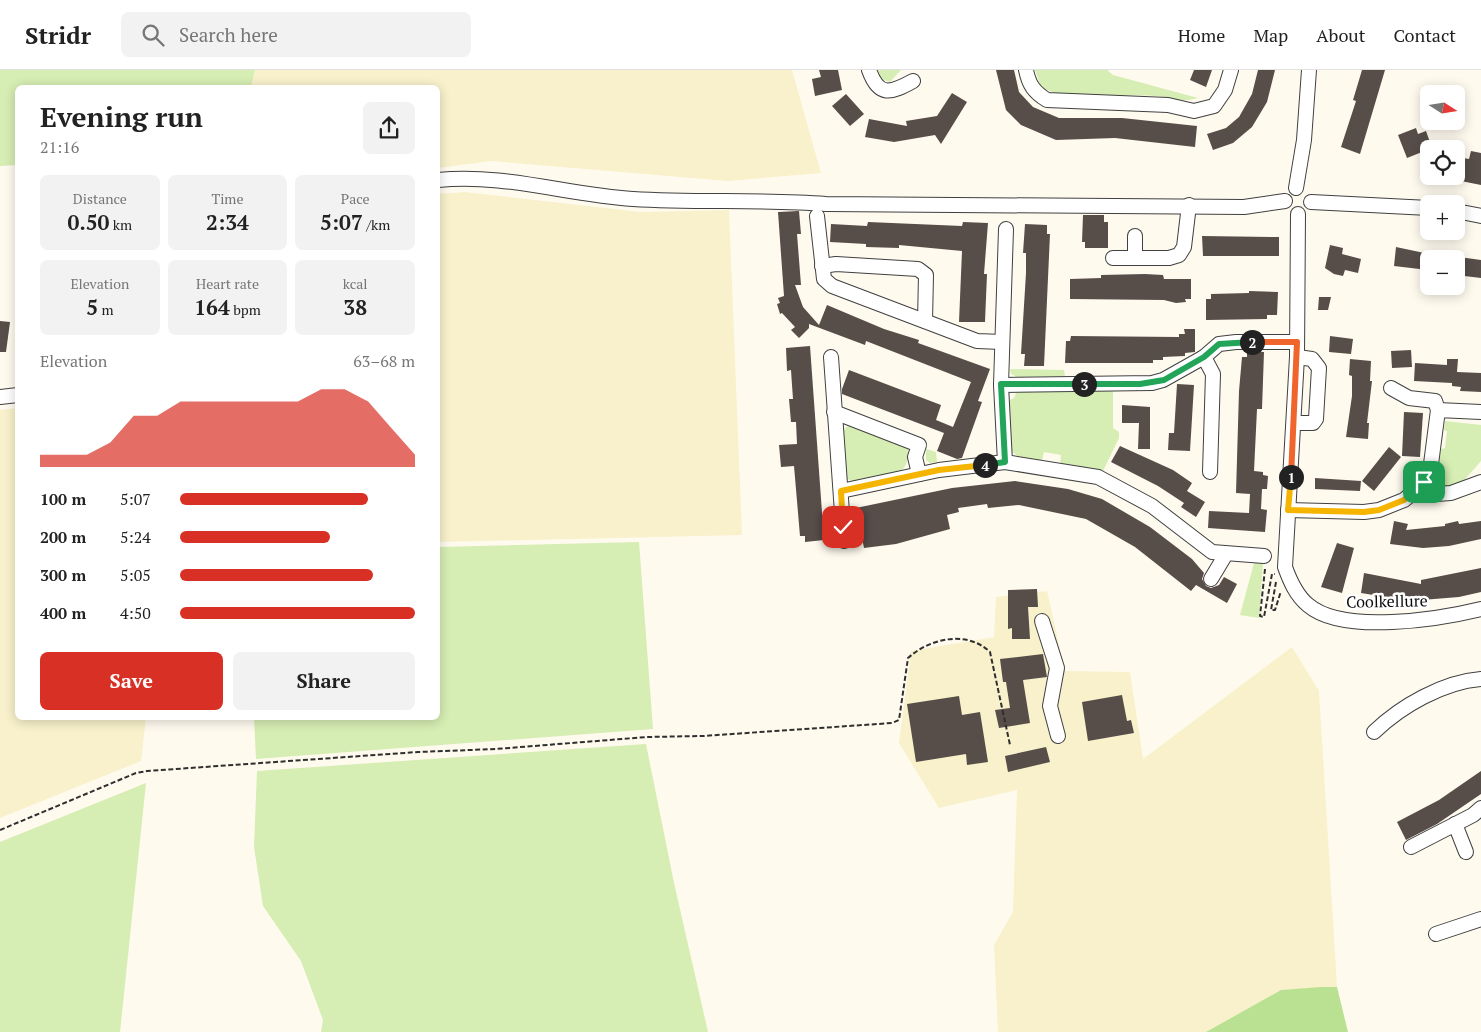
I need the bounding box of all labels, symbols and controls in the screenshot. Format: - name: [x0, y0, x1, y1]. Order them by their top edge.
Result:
- search box: [121, 12, 471, 57]
- text: Stridr: [25, 19, 91, 51]
- icon: search: [139, 21, 167, 49]
- text: Search here: [179, 22, 278, 47]
- text: Home: [1178, 23, 1225, 47]
- text: Map: [1253, 23, 1288, 47]
- text: About: [1316, 23, 1365, 47]
- text: Contact: [1393, 23, 1456, 47]
- north arrow: [1420, 85, 1465, 130]
- map controls: [1420, 85, 1465, 295]
- text: Evening run: [40, 98, 203, 135]
- button: share: [363, 102, 415, 154]
- text: 21:16: [40, 136, 79, 158]
- button: locate: [1420, 140, 1465, 185]
- text: Distance: [73, 189, 127, 208]
- text: Time: [211, 189, 244, 208]
- text: Pace: [341, 189, 370, 208]
- button: +: [1420, 195, 1465, 240]
- text: 0.50: [68, 208, 109, 236]
- text: 2:34: [206, 208, 249, 236]
- text: 5:07: [320, 208, 363, 236]
- text: km: [109, 215, 132, 234]
- text: /km: [363, 215, 390, 234]
- button: −: [1420, 250, 1465, 295]
- text: Elevation: [70, 274, 129, 293]
- text: Heart rate: [196, 274, 259, 293]
- text: kcal: [343, 274, 368, 293]
- text: 5: [86, 293, 98, 321]
- text: 164: [194, 293, 230, 321]
- text: 38: [343, 293, 367, 321]
- text: m: [98, 300, 114, 319]
- text: bpm: [230, 300, 261, 319]
- pin: 2: [1240, 330, 1264, 354]
- text: 2: [1249, 333, 1256, 352]
- text: Elevation: [40, 350, 107, 372]
- text: 63–68 m: [353, 350, 415, 372]
- pin: 3: [1072, 372, 1096, 396]
- text: 3: [1081, 375, 1088, 394]
- pin: 4: [972, 452, 998, 478]
- text: 4: [982, 456, 989, 475]
- pin: [1403, 461, 1445, 503]
- pin: 1: [1278, 464, 1304, 490]
- text: 1: [1288, 468, 1295, 487]
- icon: arrive: [1410, 468, 1438, 496]
- text: 100 m: [40, 488, 86, 510]
- text: 5:07: [120, 488, 151, 510]
- pin: [822, 506, 864, 548]
- icon: check: [829, 513, 857, 541]
- text: 200 m: [40, 526, 86, 548]
- text: 5:24: [120, 526, 151, 548]
- text: 300 m: [40, 564, 86, 586]
- text: 5:05: [120, 564, 151, 586]
- street label: Coolkellure: [1346, 589, 1428, 613]
- text: 400 m: [40, 602, 86, 624]
- text: 4:50: [120, 602, 151, 624]
- button: Save: [40, 652, 223, 710]
- button: Share: [233, 652, 415, 710]

